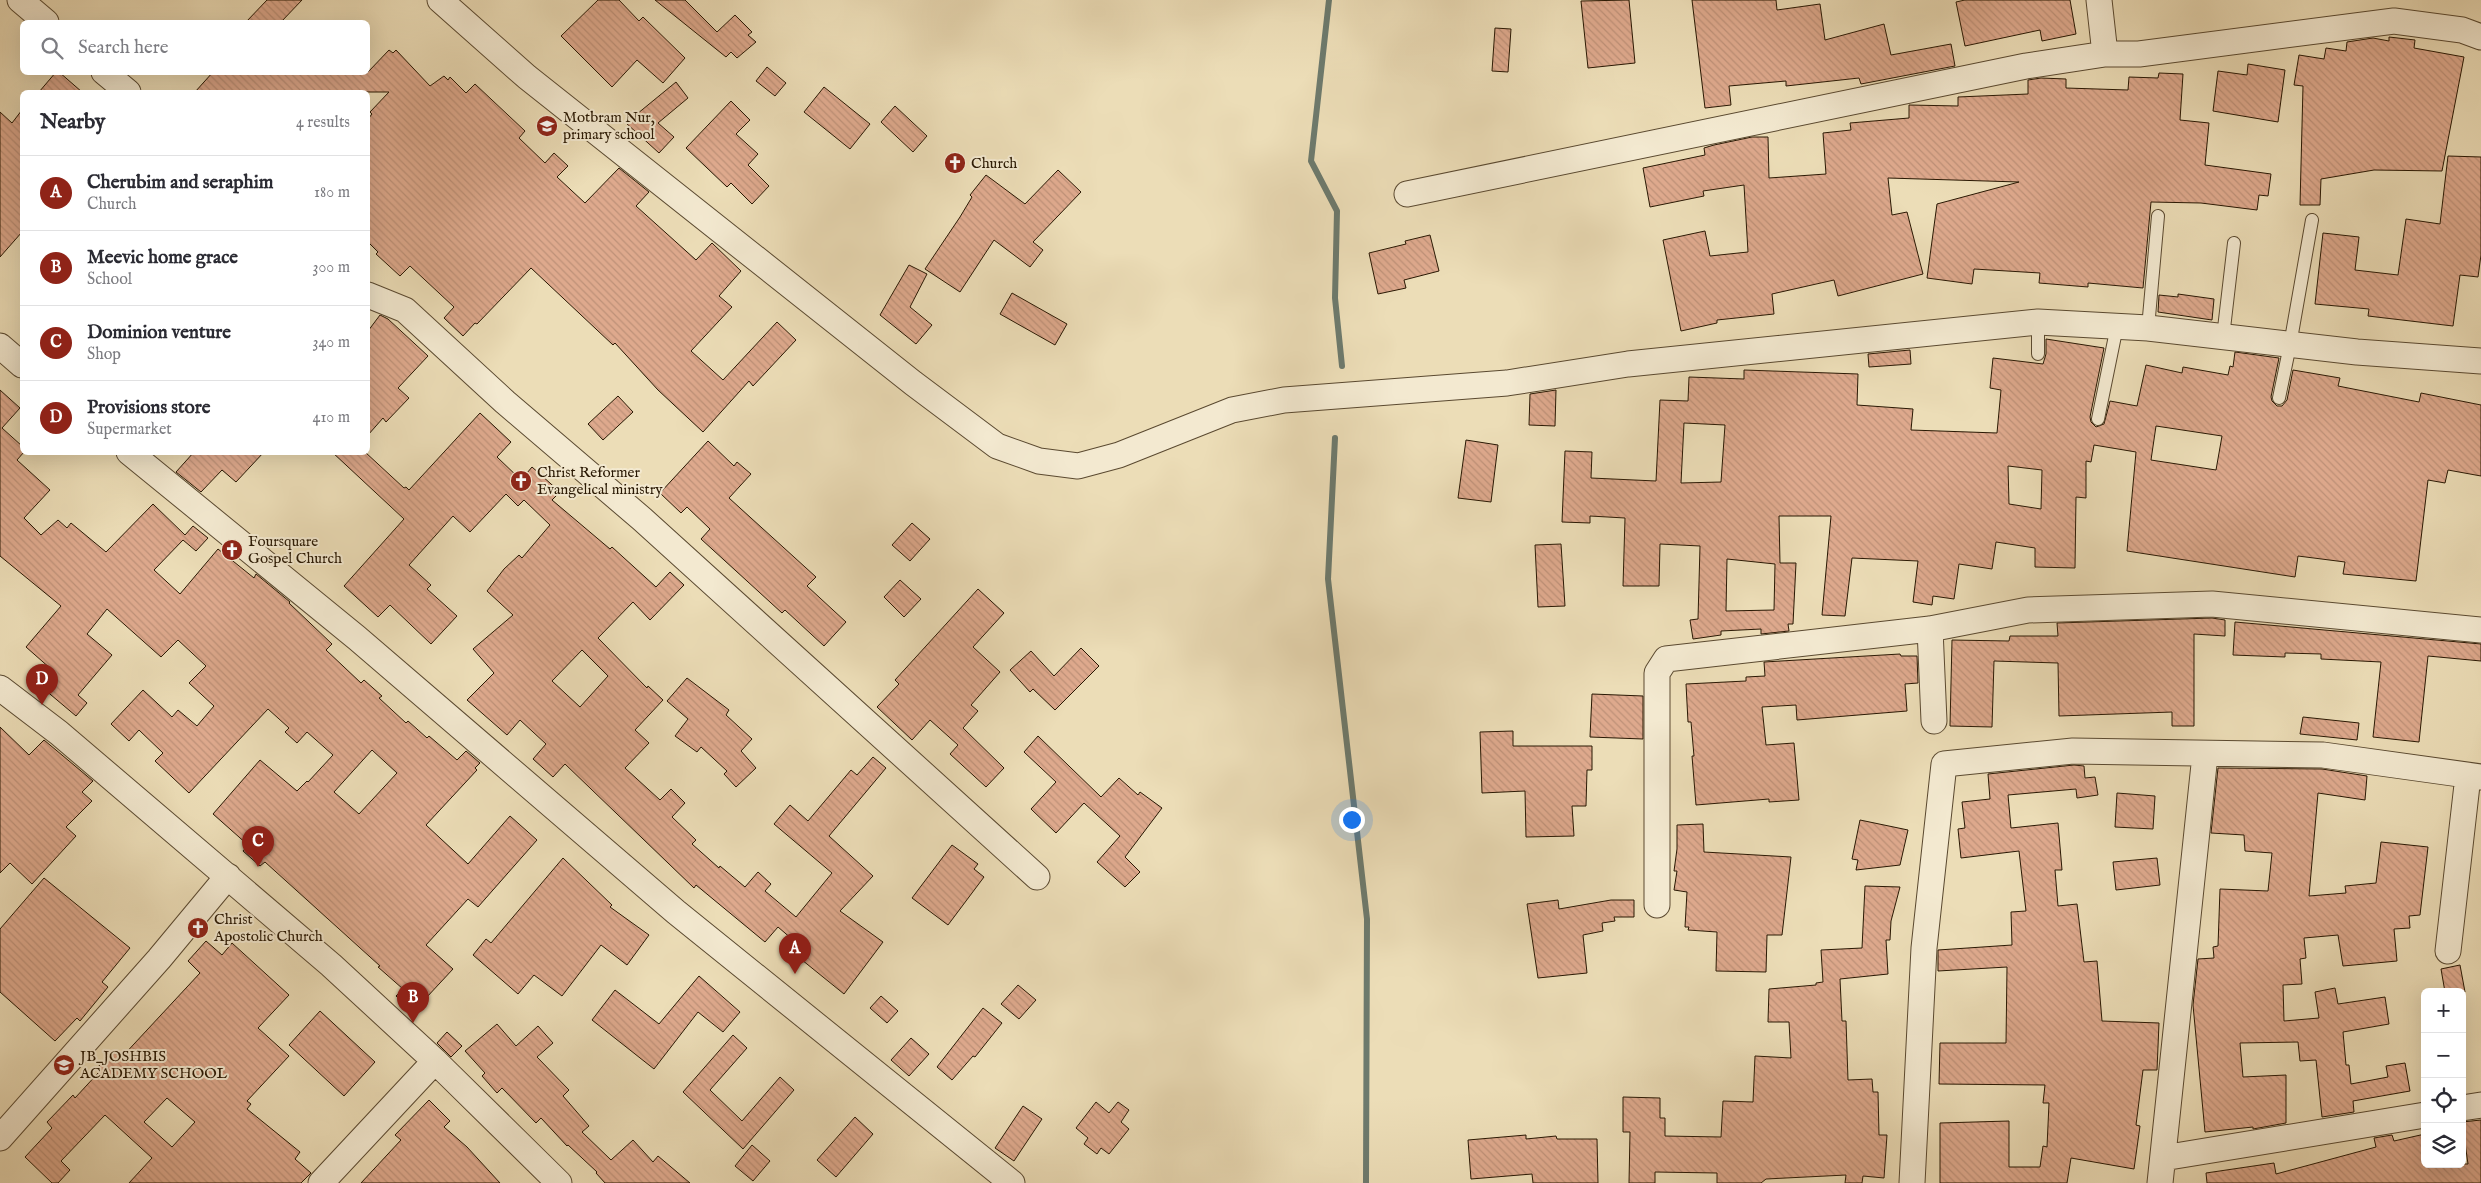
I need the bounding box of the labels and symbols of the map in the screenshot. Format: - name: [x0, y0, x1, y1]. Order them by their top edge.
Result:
- place label: Motbram Nur, primary school: [563, 108, 656, 144]
- school or university icon: Motbram Nur, primary school: [535, 114, 559, 138]
- church icon: Church: [943, 151, 967, 175]
- place label: Church: [971, 154, 1017, 173]
- place label: Christ Reformer Evangelical ministry: [537, 463, 663, 499]
- church icon: Christ Reformer Evangelical ministry: [509, 469, 533, 493]
- place label: Foursquare Gospel Church: [248, 532, 342, 568]
- church icon: Foursquare Gospel Church: [220, 538, 244, 562]
- pin: D: [26, 664, 58, 705]
- your location: [1339, 807, 1365, 833]
- pin: C: [242, 826, 274, 867]
- place label: Christ Apostolic Church: [213, 910, 323, 946]
- church icon: Christ Apostolic Church: [186, 916, 210, 940]
- pin: A: [779, 933, 811, 974]
- pin: B: [397, 982, 429, 1023]
- place label: JB_JOSHBIS ACADEMY SCHOOL: [78, 1047, 227, 1083]
- school or university icon: JB_JOSHBIS ACADEMY SCHOOL: [52, 1053, 76, 1077]

